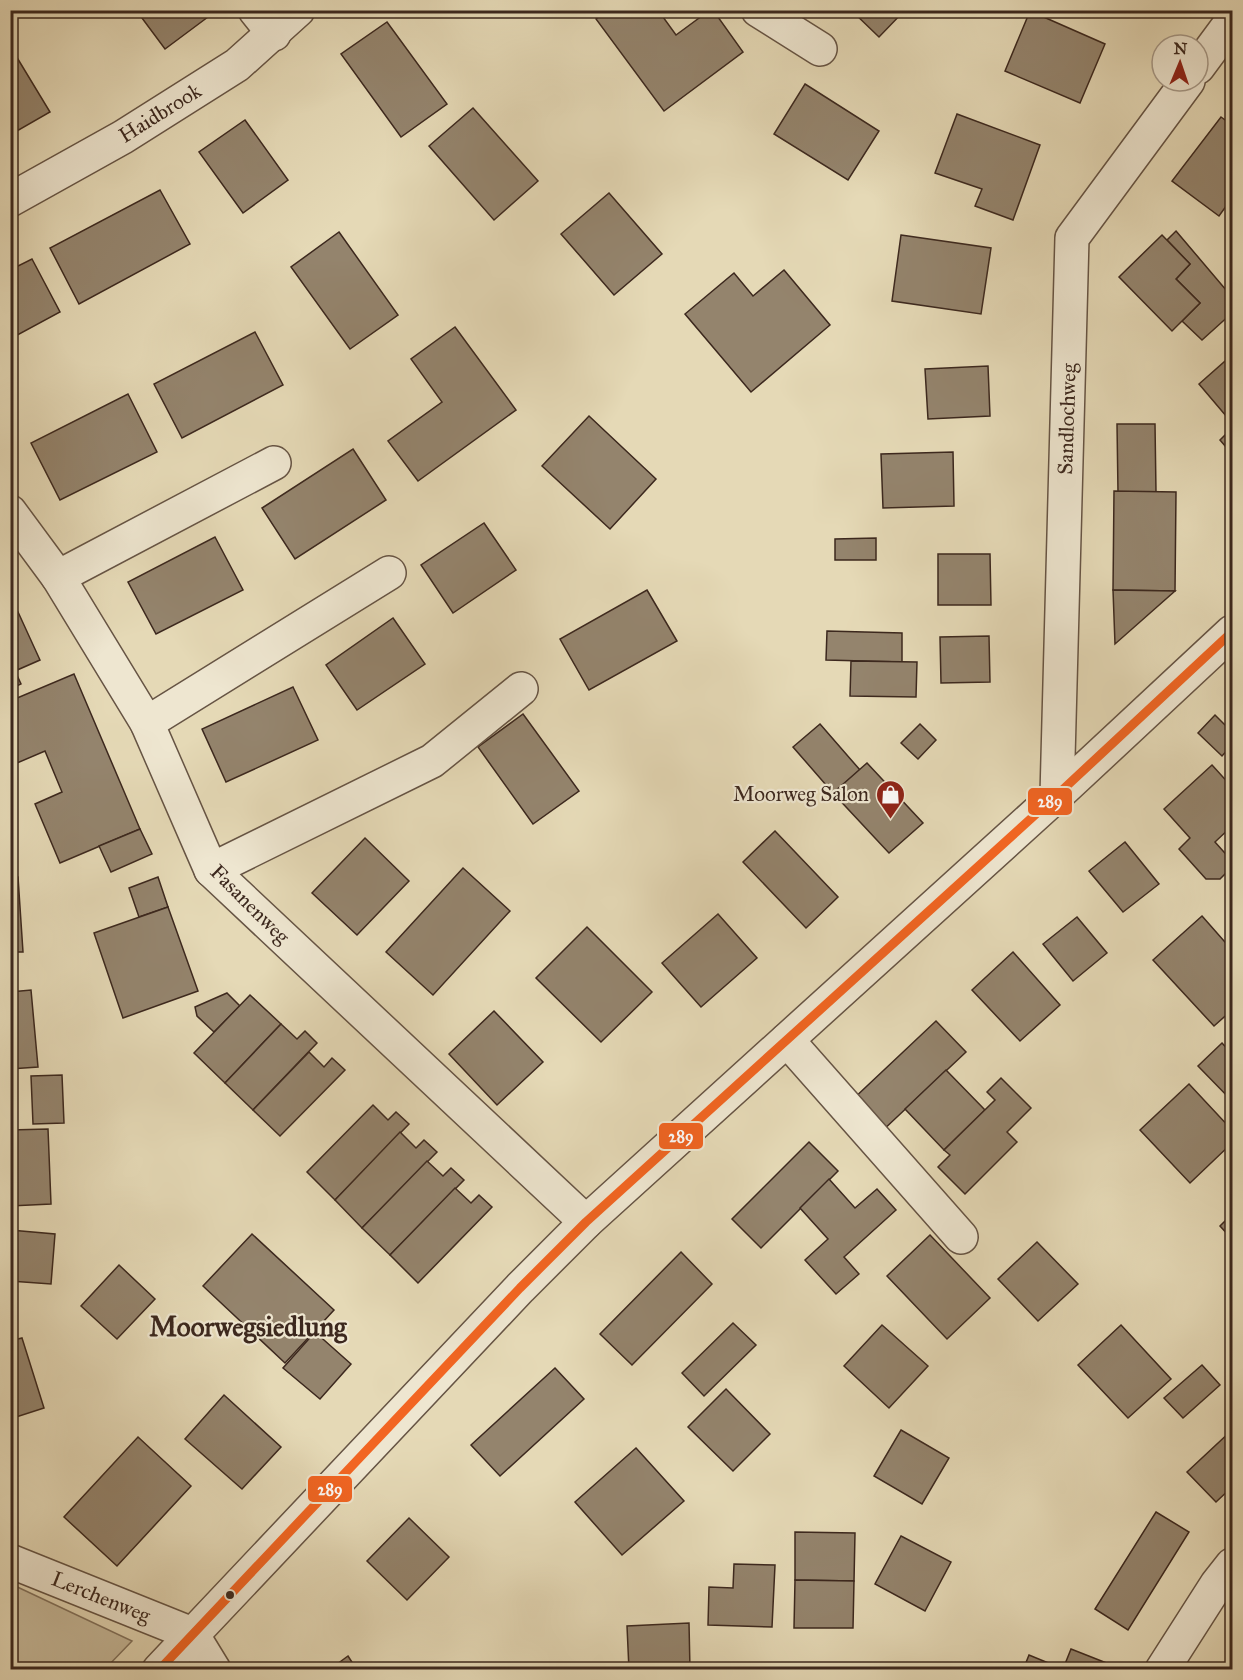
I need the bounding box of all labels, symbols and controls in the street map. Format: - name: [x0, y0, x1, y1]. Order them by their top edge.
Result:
- north arrow: [1150, 33, 1210, 93]
- text: N: [1173, 39, 1188, 58]
- street label: Haidbrook: [114, 77, 206, 148]
- street label: Sandlochweg: [1052, 363, 1082, 475]
- shop icon: Moorweg Salon: [874, 778, 906, 820]
- place label: Moorweg Salon: [733, 781, 869, 807]
- line badge: 289: [1027, 787, 1073, 816]
- text: 289: [1038, 792, 1063, 812]
- street label: Fasanenweg: [205, 859, 295, 949]
- line badge: 289: [658, 1122, 704, 1150]
- text: 289: [669, 1127, 694, 1147]
- district label: Moorwegsiedlung: [149, 1310, 348, 1344]
- line badge: 289: [307, 1475, 353, 1503]
- text: 289: [318, 1480, 343, 1500]
- street label: Lerchenweg: [48, 1565, 155, 1629]
- unlabelled marker: [224, 1589, 236, 1601]

